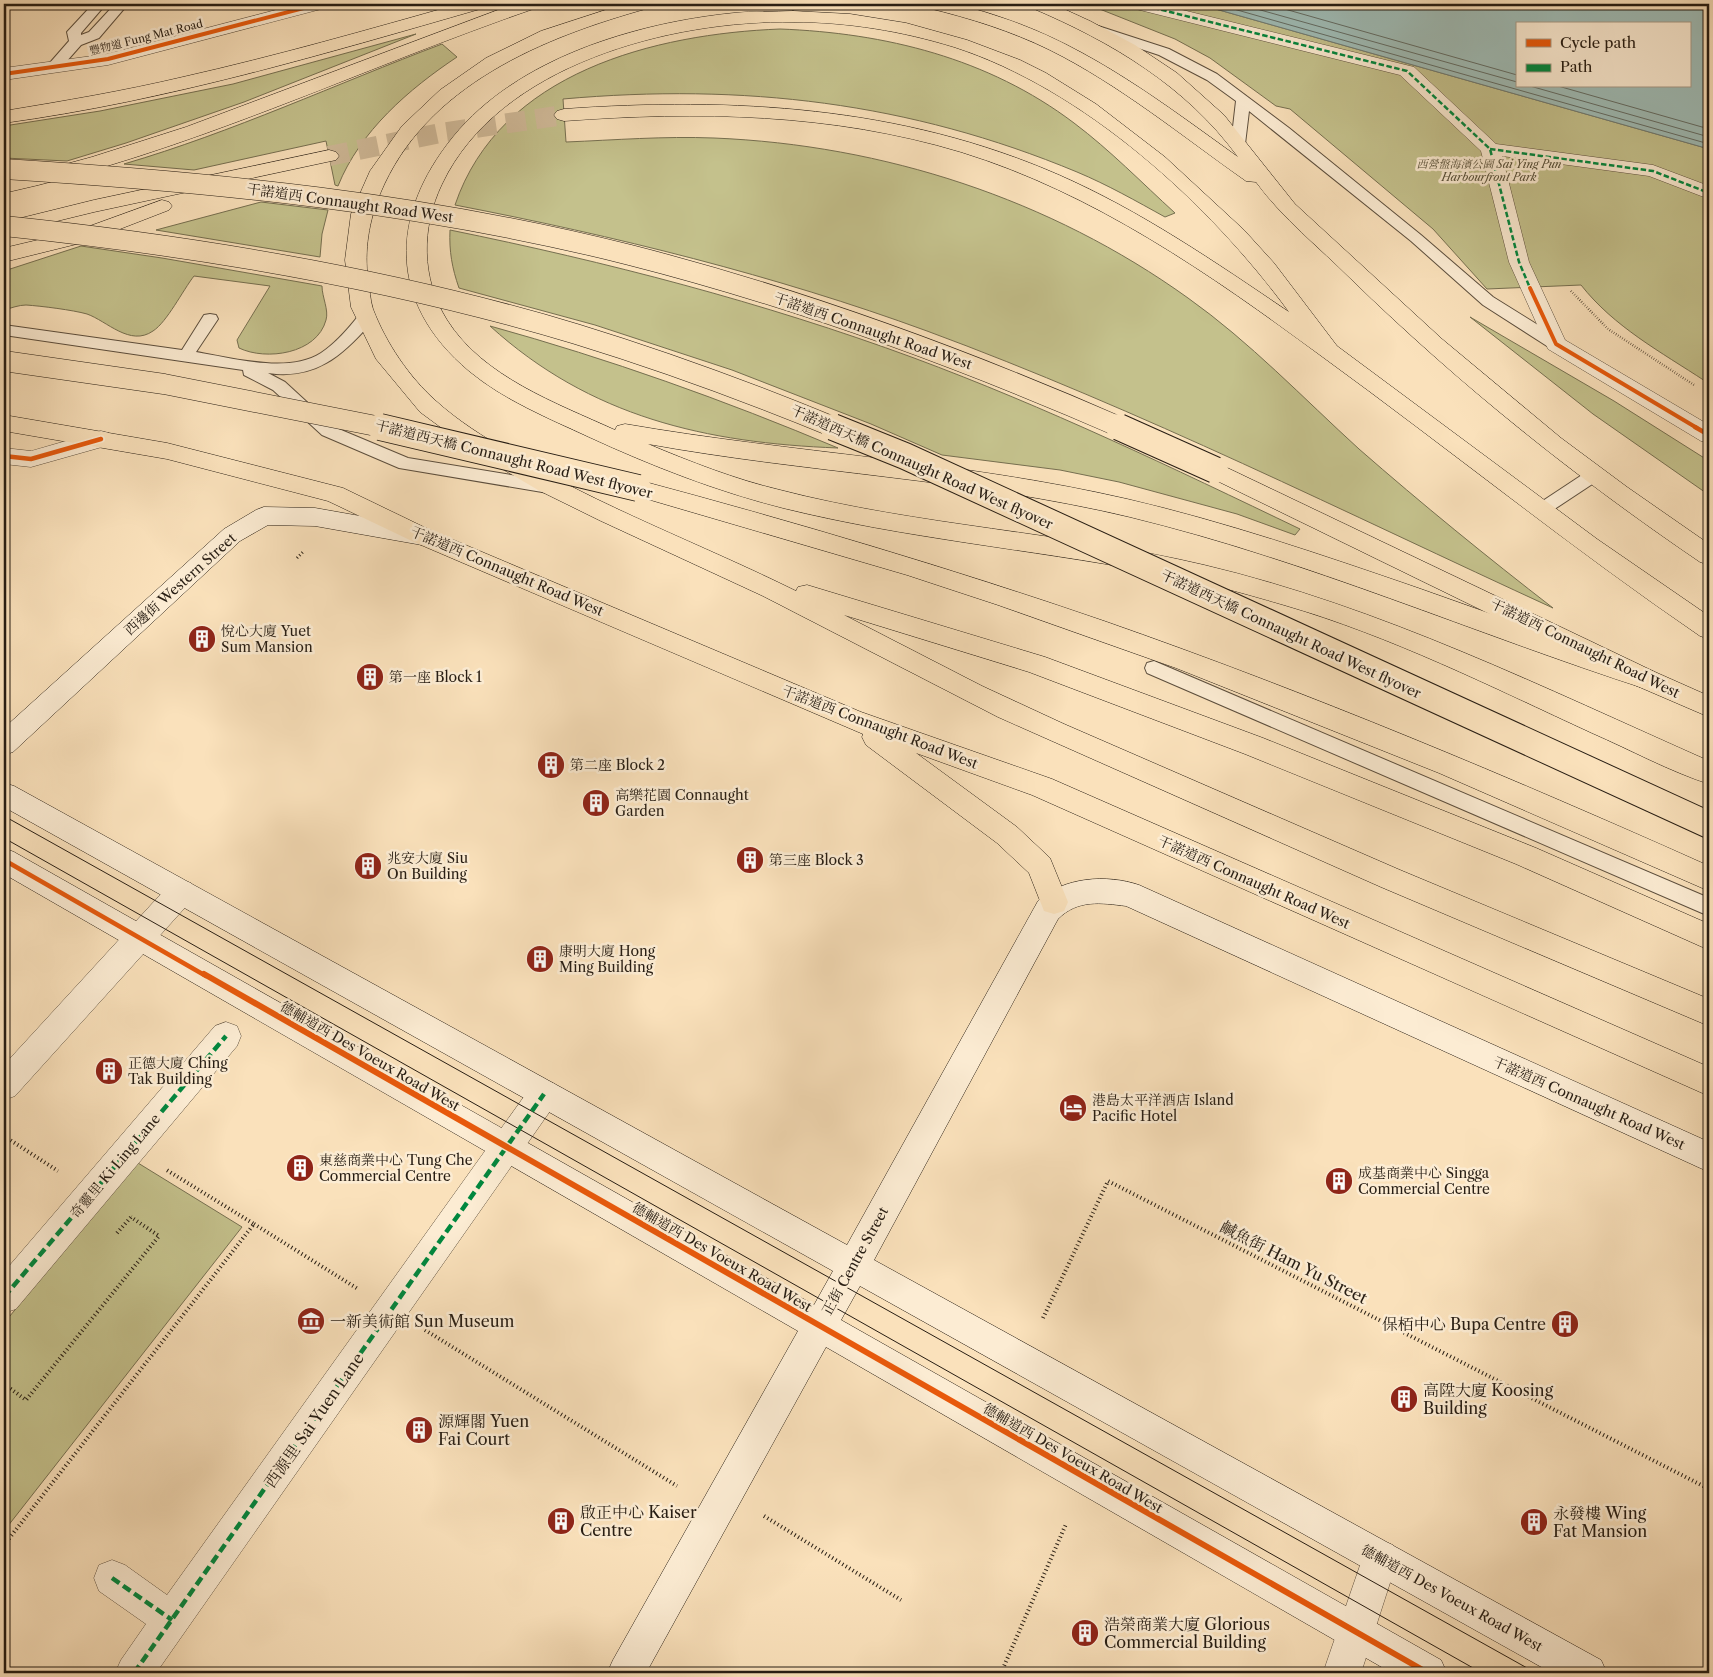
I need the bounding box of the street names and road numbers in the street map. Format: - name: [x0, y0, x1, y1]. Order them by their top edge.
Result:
- street label: 豐物道 Fung Mat Road: [88, 16, 204, 58]
- street label: 干諾道西 Connaught Road West: [246, 180, 454, 226]
- street label: 干諾道西 Connaught Road West: [772, 289, 974, 373]
- street label: 干諾道西天橋 Connaught Road West flyover: [788, 401, 1056, 533]
- street label: 干諾道西天橋 Connaught Road West flyover: [373, 416, 655, 502]
- street label: 干諾道西 Connaught Road West: [408, 522, 606, 620]
- street label: 西邊街 Western Street: [120, 529, 240, 639]
- street label: 干諾道西天橋 Connaught Road West flyover: [1158, 566, 1424, 702]
- street label: 干諾道西 Connaught Road West: [1487, 594, 1683, 702]
- street label: 干諾道西 Connaught Road West: [780, 681, 980, 773]
- street label: 干諾道西 Connaught Road West: [1155, 831, 1353, 933]
- street label: 德輔道西 Des Voeux Road West: [277, 997, 463, 1115]
- street label: 干諾道西 Connaught Road West: [1490, 1052, 1688, 1154]
- street label: 奇靈里 Ki Ling Lane: [66, 1110, 164, 1222]
- street label: 德輔道西 Des Voeux Road West: [629, 1198, 815, 1316]
- street label: 正街 Centre Street: [818, 1204, 892, 1318]
- street label: 鹹魚街 Ham Yu Street: [1217, 1216, 1371, 1308]
- street label: 西源里 Sai Yuen Lane: [260, 1349, 368, 1491]
- street label: 德輔道西 Des Voeux Road West: [980, 1399, 1166, 1517]
- street label: 德輔道西 Des Voeux Road West: [1358, 1541, 1546, 1655]

